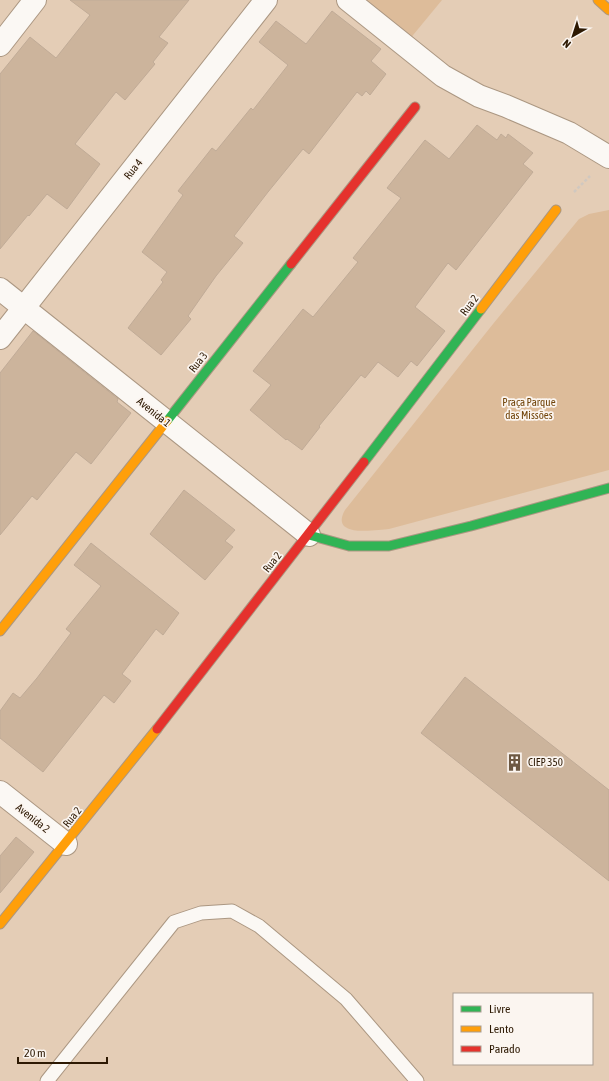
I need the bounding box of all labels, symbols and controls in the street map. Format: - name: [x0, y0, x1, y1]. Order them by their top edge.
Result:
- north arrow: [553, 16, 593, 56]
- text: N: [560, 37, 573, 50]
- street label: Rua 4: [121, 156, 145, 182]
- street label: Rua 2: [457, 292, 481, 318]
- street label: Rua 3: [186, 349, 210, 375]
- street label: Avenida 1: [135, 395, 173, 429]
- park label: Praça Parque das Missões: [502, 396, 556, 421]
- street label: Rua 2: [260, 549, 284, 575]
- building icon: CIEP 350: [505, 752, 525, 772]
- place label: CIEP 350: [528, 756, 563, 768]
- street label: Avenida 2: [14, 801, 52, 835]
- street label: Rua 2: [60, 804, 84, 830]
- legend: [453, 993, 593, 1065]
- text: Livre: [489, 1002, 510, 1016]
- text: Lento: [489, 1022, 514, 1036]
- scale bar: [18, 1039, 107, 1065]
- text: Parado: [489, 1042, 521, 1056]
- text: 20 m: [24, 1046, 46, 1060]

